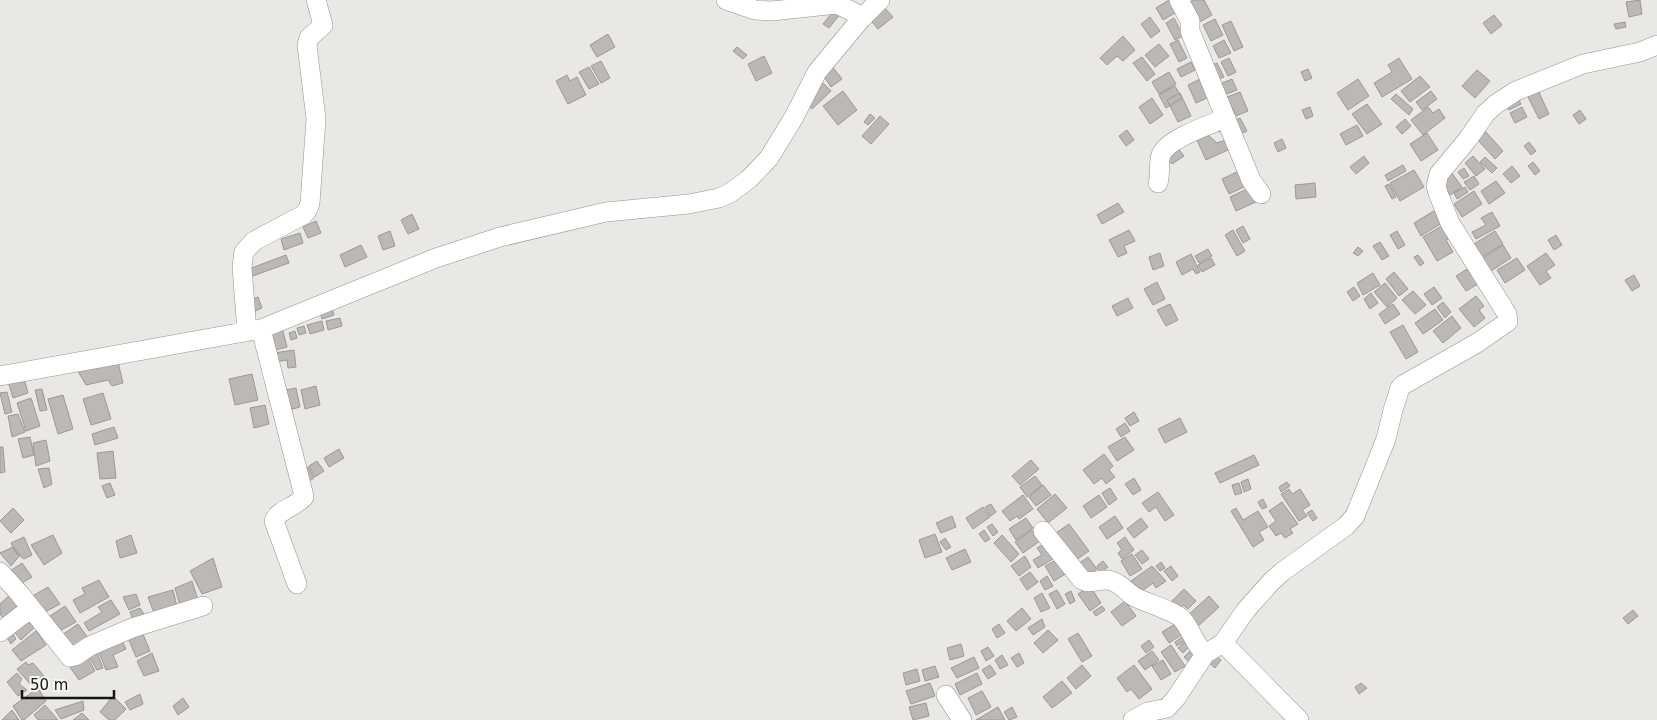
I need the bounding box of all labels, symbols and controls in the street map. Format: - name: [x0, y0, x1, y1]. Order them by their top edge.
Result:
- scale bar: [22, 668, 115, 700]
- text: 50 m: [30, 676, 68, 694]

